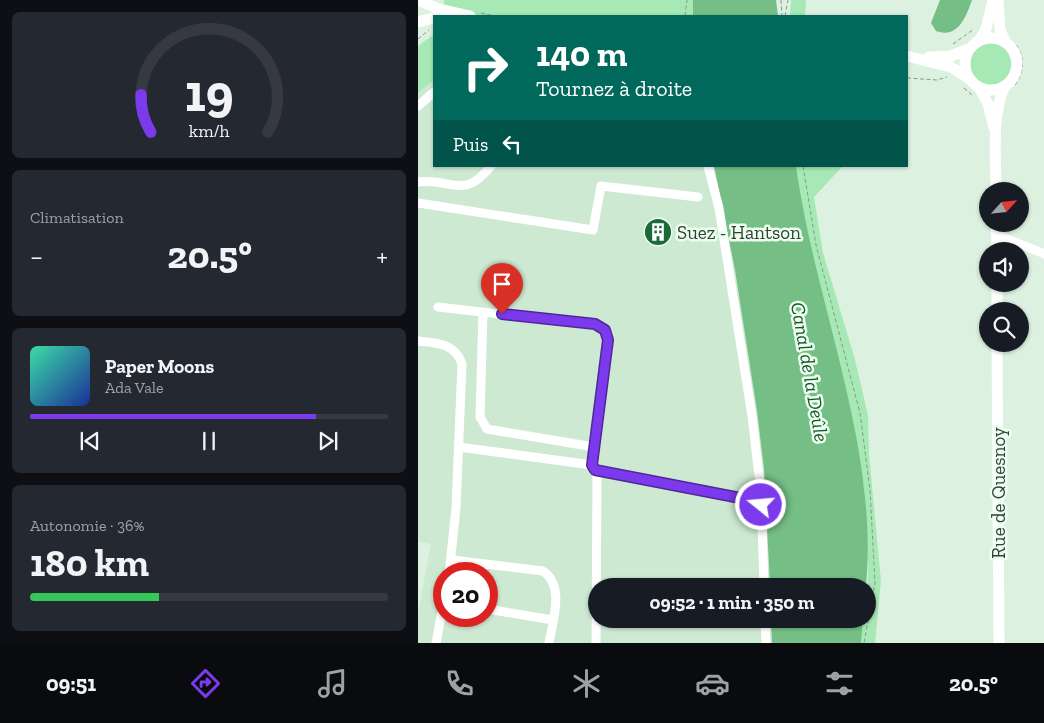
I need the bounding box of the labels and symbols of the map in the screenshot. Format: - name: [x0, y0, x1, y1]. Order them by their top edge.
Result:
- north arrow: [979, 182, 1029, 232]
- building icon: Suez - Hantson: [643, 217, 673, 247]
- place label: Suez - Hantson: [677, 221, 801, 244]
- pin: [481, 263, 523, 314]
- water label: Canal de la Deûle: [786, 300, 834, 444]
- street label: Rue de Quesnoy: [987, 427, 1010, 559]
- position arrow: [734, 478, 786, 530]
- speed limit sign: 20: [433, 562, 498, 627]

